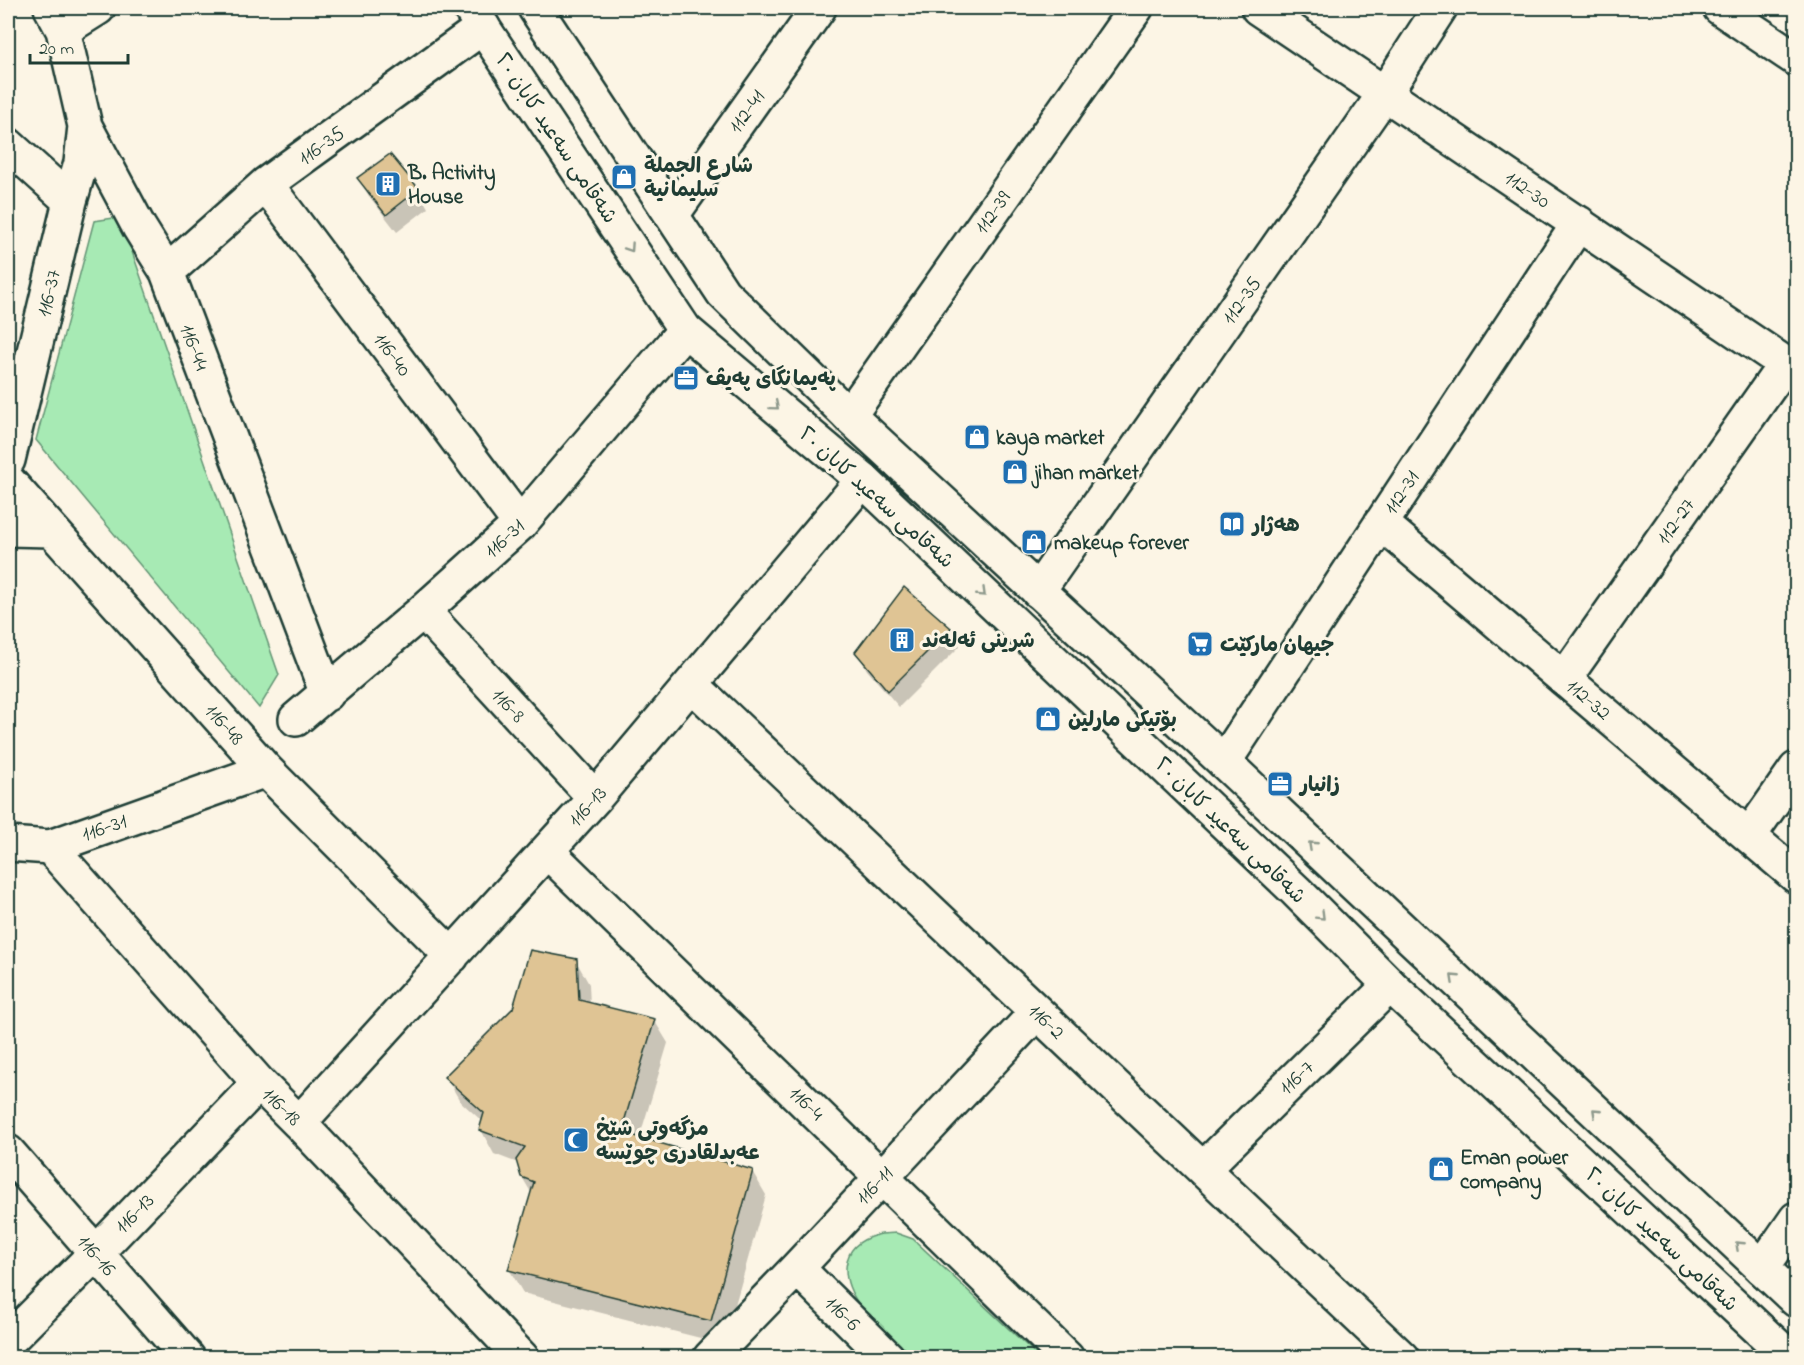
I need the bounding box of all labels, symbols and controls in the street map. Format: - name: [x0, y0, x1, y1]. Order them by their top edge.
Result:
- scale bar: [30, 27, 128, 65]
- text: 20 m: [39, 37, 74, 63]
- street label: شەقامی سەعید کابان ٢٠: [487, 48, 624, 230]
- street label: 112-41: [722, 84, 774, 140]
- street label: 116-35: [293, 119, 352, 174]
- place label: شارع الجملة سليمانية: [644, 152, 753, 206]
- place label: B. Activity House: [407, 159, 496, 213]
- shop icon: شارع الجملة سليمانية: [609, 162, 639, 192]
- street label: 112-30: [1498, 164, 1556, 217]
- building icon: B. Activity House: [373, 169, 403, 199]
- street label: 112-39: [968, 185, 1020, 241]
- one-way arrow: [623, 242, 634, 253]
- street label: 116-37: [30, 266, 70, 320]
- street label: 112-35: [1215, 271, 1270, 331]
- street label: 116-44: [171, 320, 216, 376]
- street label: 116-40: [365, 327, 418, 383]
- office icon: پەیمانگای پەیڤ: [671, 363, 701, 393]
- place label: پەیمانگای پەیڤ: [706, 365, 836, 395]
- one-way arrow: [768, 399, 779, 410]
- street label: شەقامی سەعید کابان ٢٠: [791, 420, 960, 577]
- shop icon: kaya market: [962, 422, 992, 452]
- place label: kaya market: [996, 424, 1106, 456]
- shop icon: jihan market: [1000, 457, 1030, 487]
- place label: jihan market: [1031, 459, 1140, 489]
- street label: 112-31: [1377, 465, 1428, 521]
- street label: 112-27: [1650, 492, 1704, 552]
- library icon: هەژار: [1217, 509, 1247, 539]
- place label: هەژار: [1251, 511, 1300, 541]
- street label: 116-31: [478, 513, 533, 566]
- shop icon: makeup forever: [1019, 527, 1049, 557]
- place label: makeup forever: [1054, 529, 1189, 559]
- one-way arrow: [975, 586, 986, 597]
- building icon: شرینی ئەلەند: [887, 625, 917, 655]
- place label: شرینی ئەلەند: [922, 627, 1035, 657]
- supermarket icon: جیهان مارکێت: [1185, 629, 1215, 659]
- place label: جیهان مارکێت: [1220, 631, 1334, 661]
- street label: 112-32: [1559, 673, 1617, 728]
- street label: 116-8: [483, 682, 532, 731]
- street label: 116-48: [197, 698, 250, 753]
- shop icon: بۆتیکی مارلین: [1033, 704, 1063, 734]
- place label: بۆتیکی مارلین: [1068, 706, 1177, 736]
- street label: شەقامی سەعید کابان ٢٠: [1147, 751, 1312, 912]
- office icon: زانيار: [1265, 769, 1295, 799]
- place label: زانيار: [1298, 771, 1340, 801]
- street label: 116-13: [562, 780, 615, 834]
- street label: 116-31: [78, 807, 131, 851]
- one-way arrow: [1309, 841, 1319, 852]
- one-way arrow: [1314, 909, 1324, 920]
- one-way arrow: [1451, 974, 1461, 985]
- street label: 116-2: [1020, 998, 1071, 1047]
- street label: 116-7: [1273, 1054, 1322, 1103]
- street label: 116-4: [781, 1080, 830, 1129]
- street label: 116-18: [254, 1081, 307, 1134]
- one-way arrow: [1593, 1108, 1603, 1119]
- place label: مزگەوتی شێخ عەبدلقادری چوێسە: [596, 1115, 759, 1169]
- mosque icon: مزگەوتی شێخ عەبدلقادری چوێسە: [561, 1125, 591, 1155]
- place label: Eman power company: [1460, 1144, 1568, 1200]
- shop icon: Eman power company: [1426, 1154, 1456, 1184]
- street label: 116-11: [850, 1160, 902, 1213]
- street label: شەقامی سەعید کابان ٢٠: [1577, 1161, 1744, 1320]
- street label: 116-13: [109, 1187, 162, 1241]
- street label: 116-16: [69, 1229, 122, 1284]
- one-way arrow: [1735, 1242, 1746, 1253]
- street label: 116-6: [817, 1290, 866, 1339]

